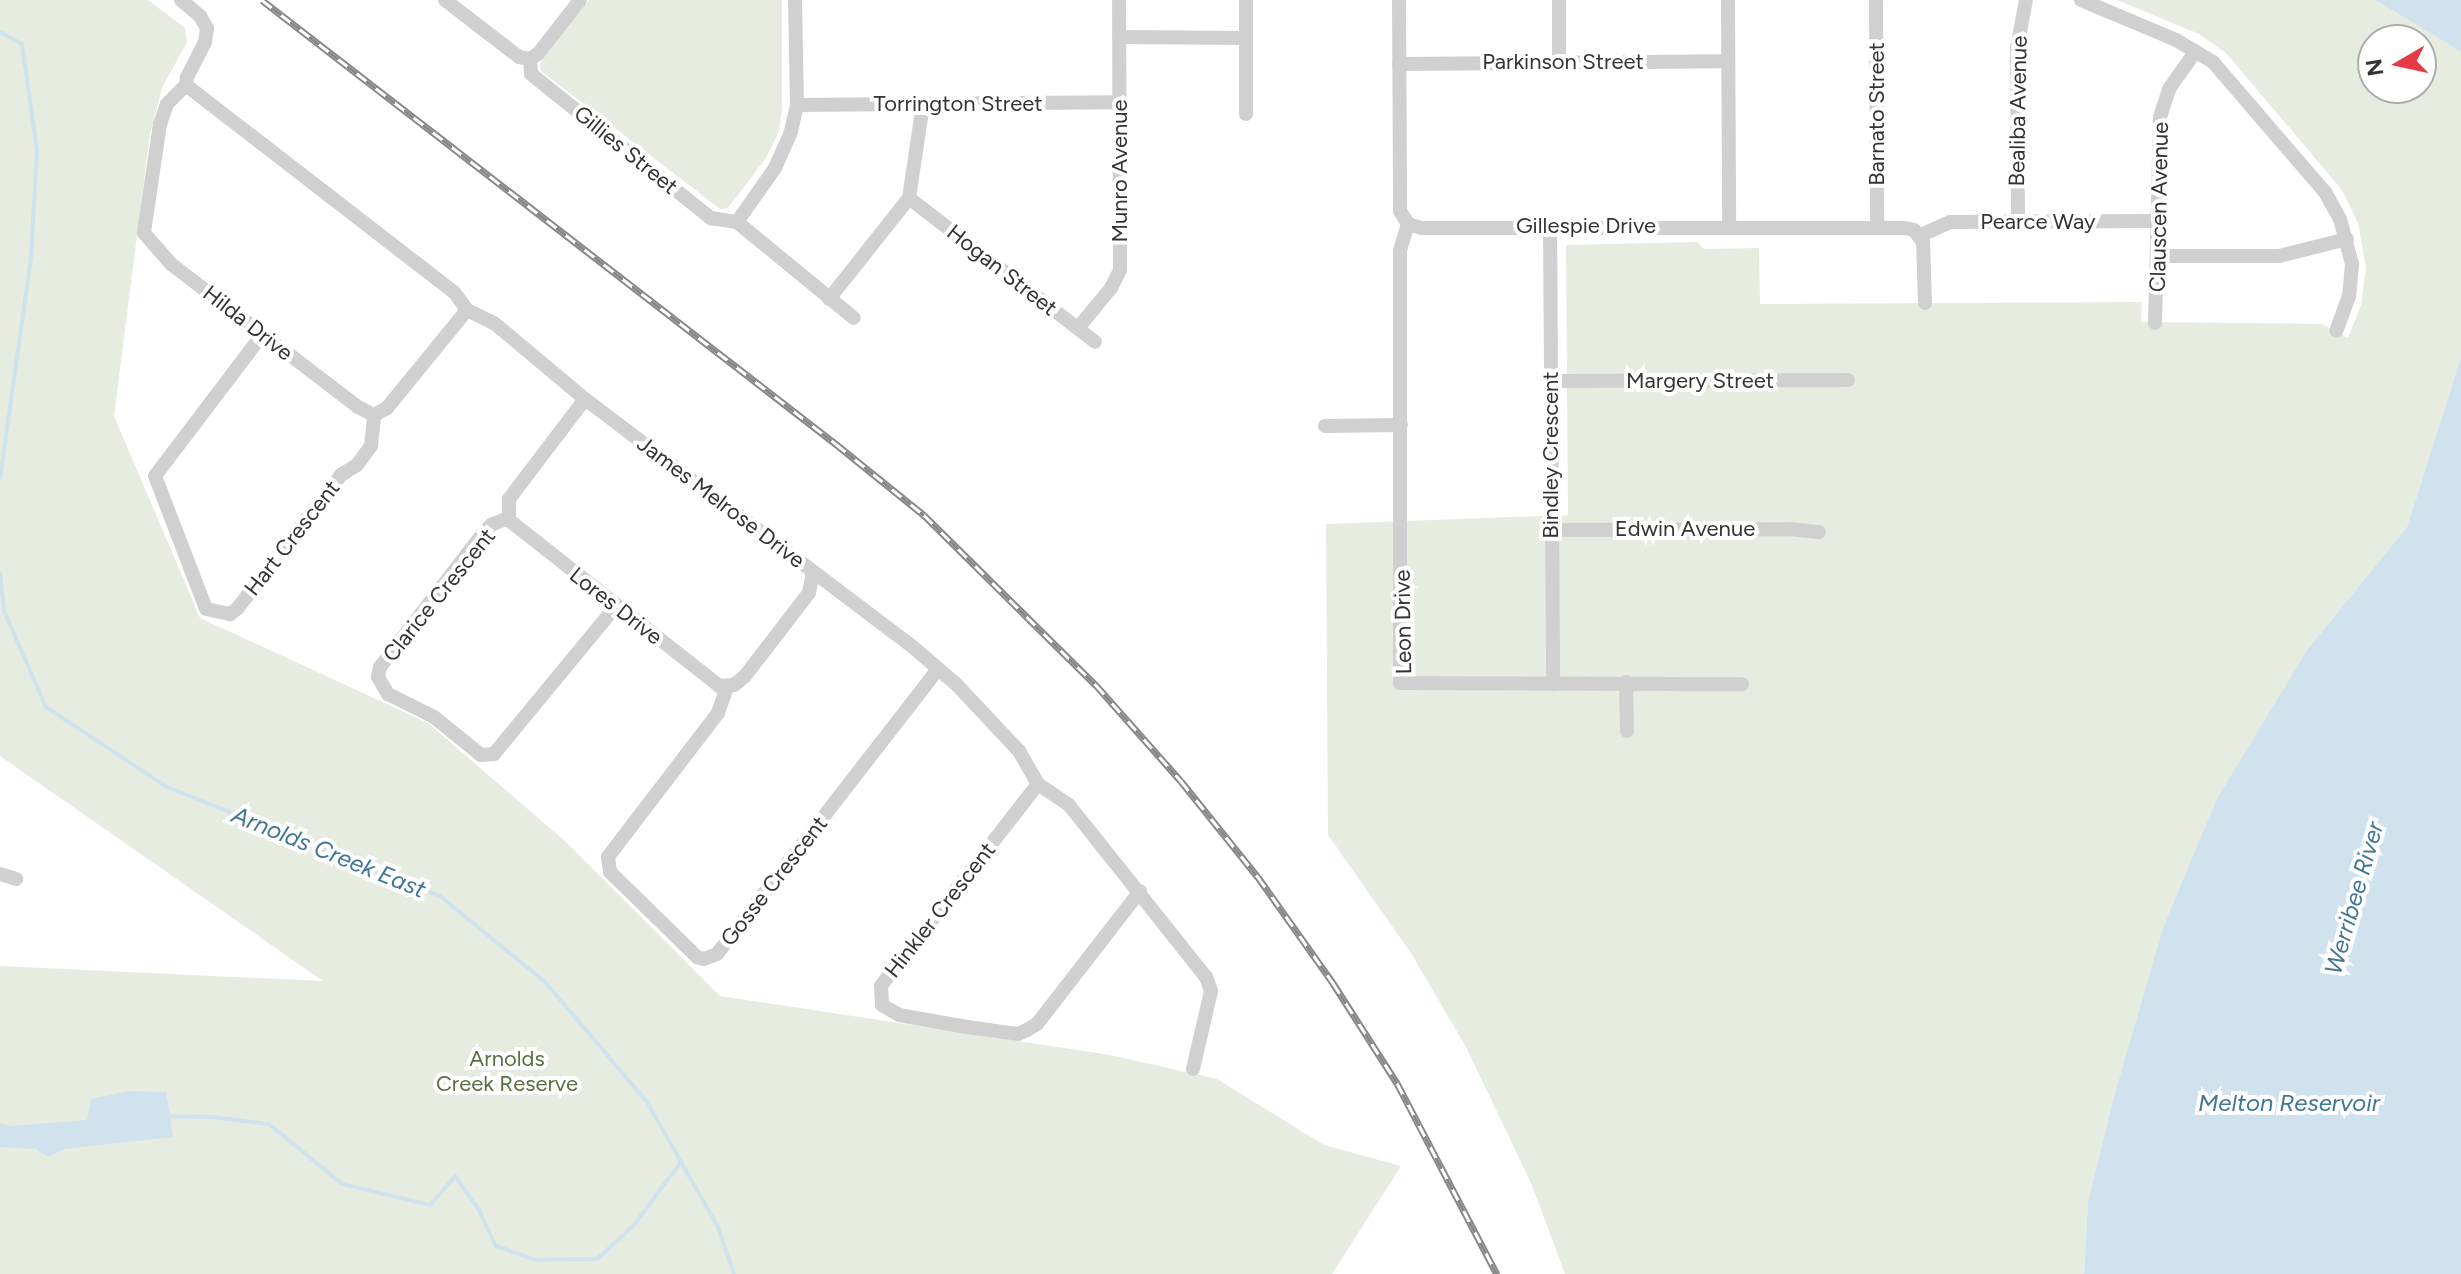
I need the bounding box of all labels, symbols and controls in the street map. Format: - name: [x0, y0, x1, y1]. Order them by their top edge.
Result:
- north arrow: [2357, 24, 2437, 104]
- street label: Bealiba Avenue: [2003, 36, 2033, 186]
- street label: Barnato Street: [1864, 42, 1890, 186]
- street label: Parkinson Street: [1482, 49, 1644, 75]
- text: N: [2360, 57, 2389, 78]
- street label: Torrington Street: [873, 91, 1043, 117]
- street label: Munro Avenue: [1107, 99, 1133, 243]
- street label: Gillies Street: [569, 100, 683, 200]
- street label: Clauscen Avenue: [2144, 122, 2174, 292]
- street label: Pearce Way: [1980, 209, 2096, 235]
- street label: Gillespie Drive: [1516, 213, 1656, 239]
- street label: Hogan Street: [942, 219, 1062, 321]
- street label: Hilda Drive: [198, 280, 298, 366]
- street label: Margery Street: [1626, 368, 1774, 394]
- street label: Bindley Crescent: [1538, 371, 1564, 539]
- street label: James Melrose Drive: [632, 430, 810, 574]
- street label: Hart Crescent: [239, 475, 345, 601]
- street label: Edwin Avenue: [1615, 516, 1755, 542]
- street label: Clarice Crescent: [377, 523, 501, 667]
- street label: Lores Drive: [564, 562, 668, 650]
- street label: Leon Drive: [1389, 569, 1417, 675]
- water label: Arnolds Creek East: [228, 800, 430, 904]
- street label: Gosse Crescent: [715, 811, 833, 951]
- water label: Werribee River: [2318, 818, 2390, 978]
- street label: Hinkler Crescent: [879, 837, 1001, 983]
- park label: Arnolds Creek Reserve: [436, 1045, 578, 1096]
- water label: Melton Reservoir: [2198, 1089, 2380, 1117]

